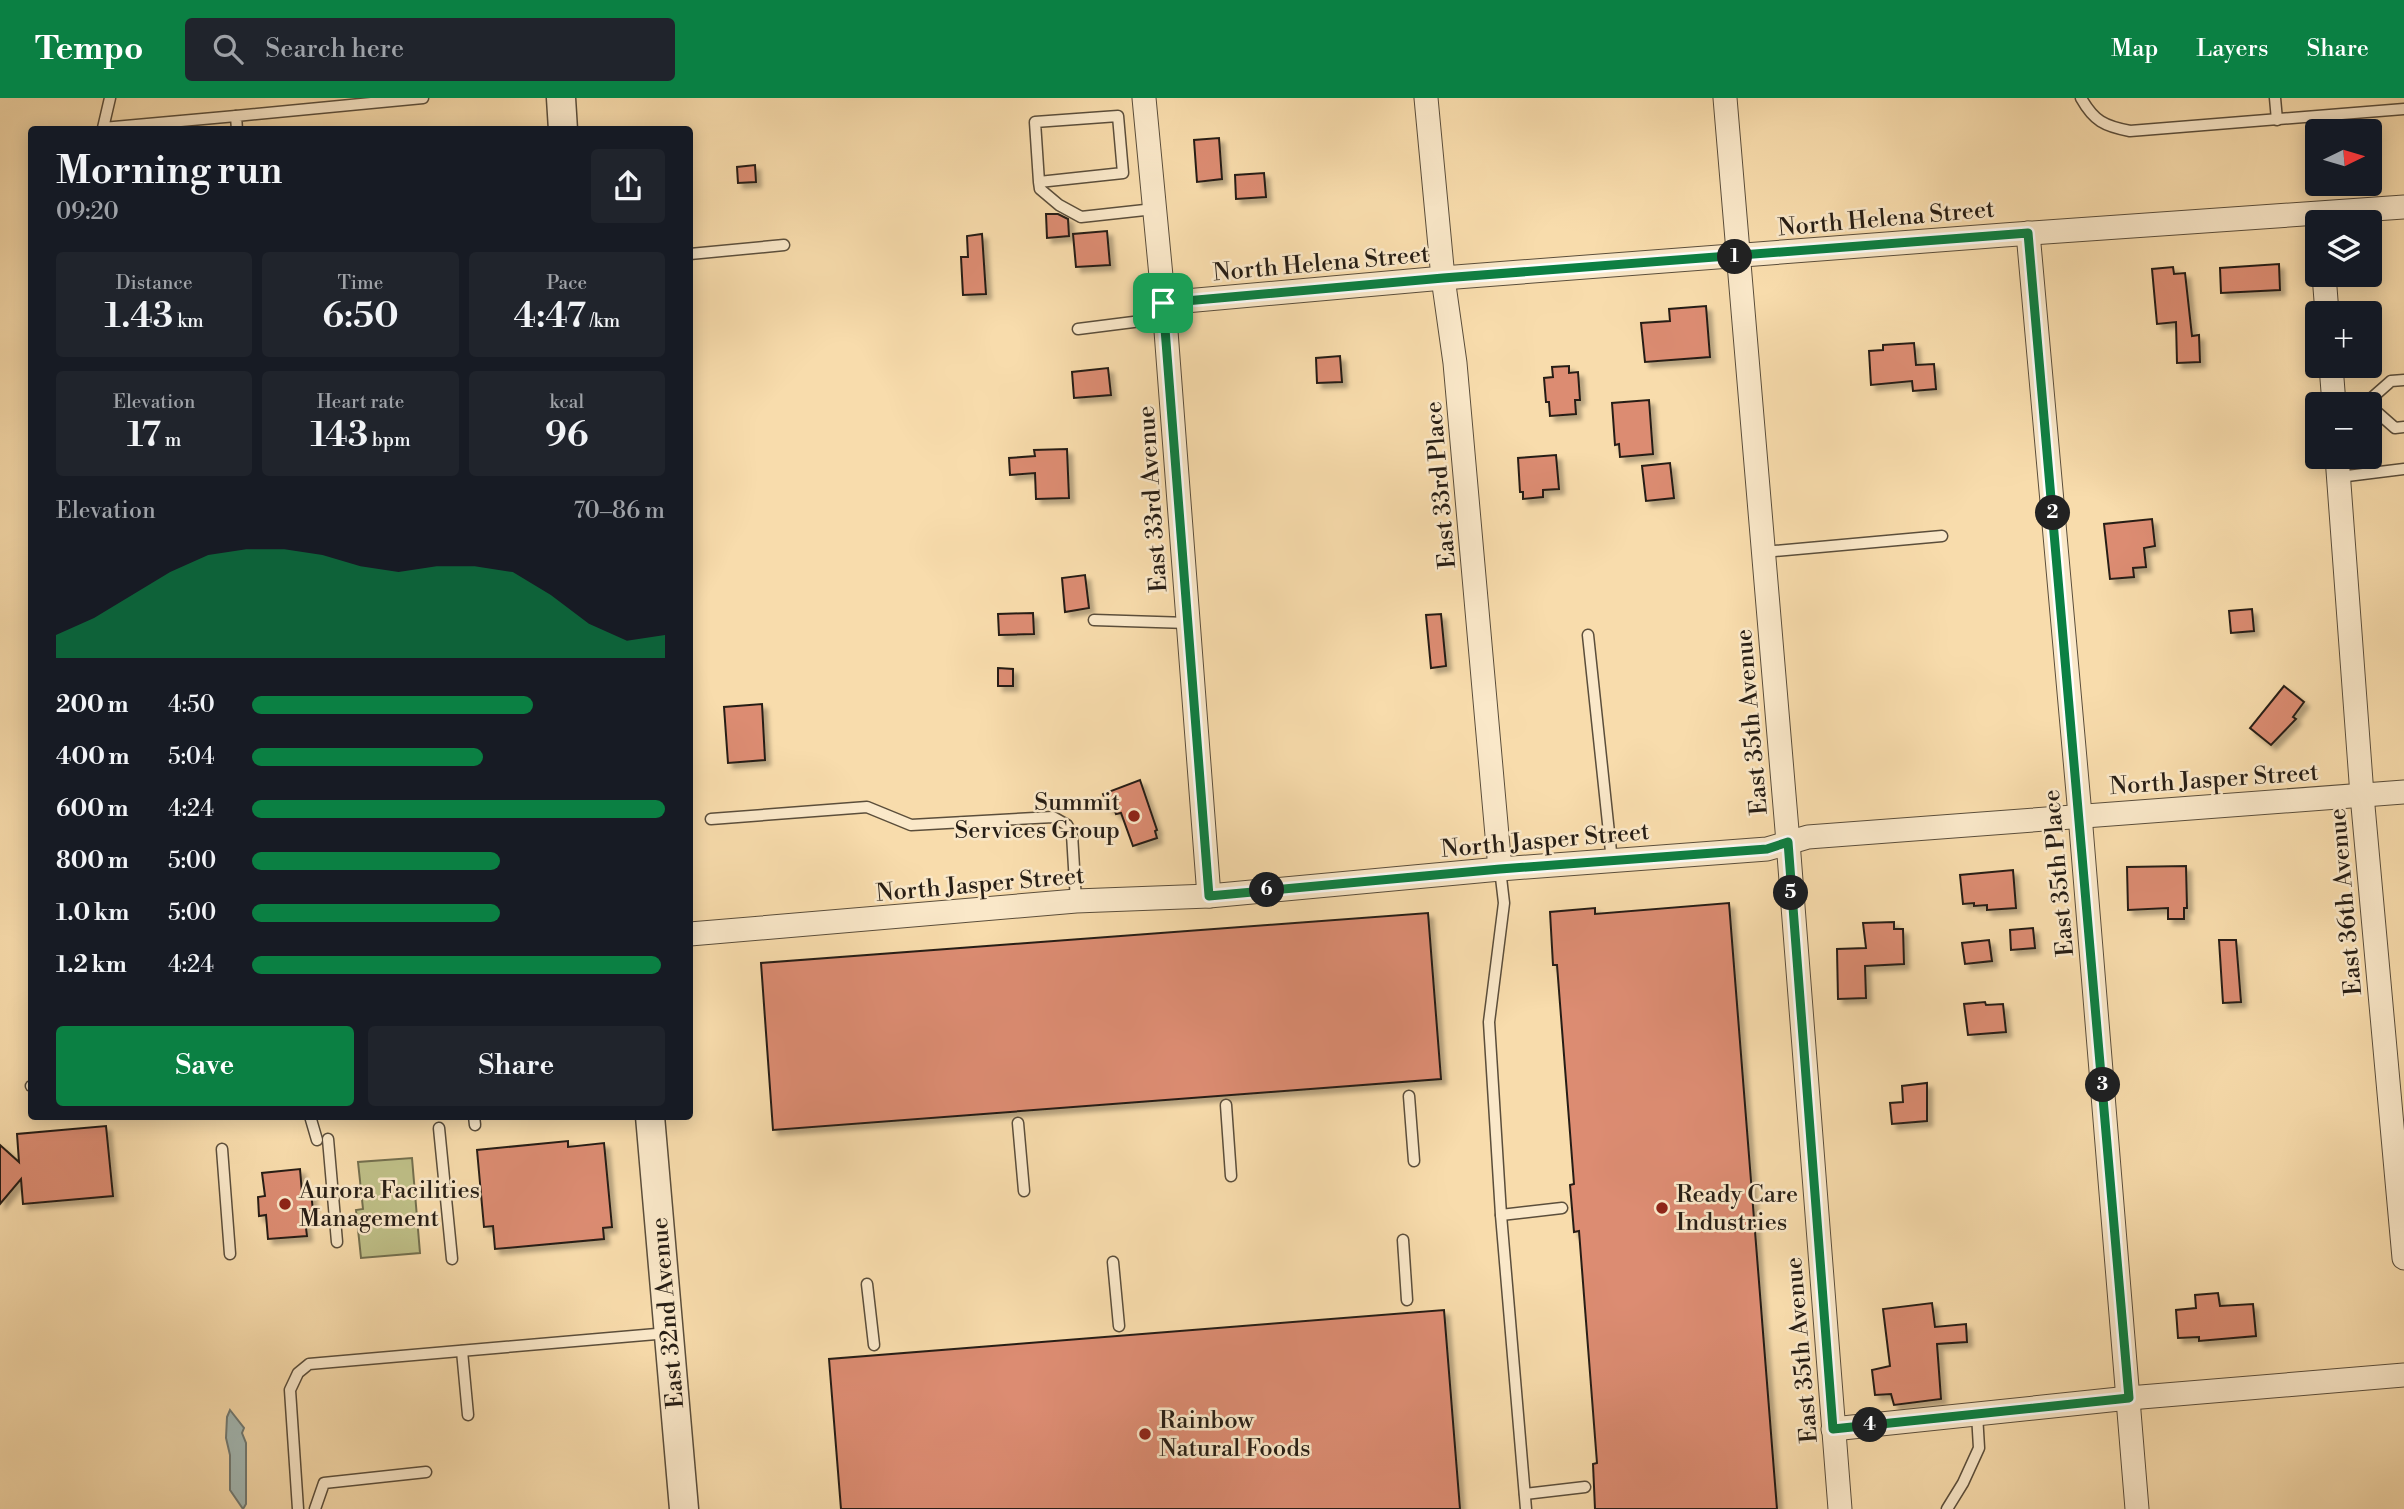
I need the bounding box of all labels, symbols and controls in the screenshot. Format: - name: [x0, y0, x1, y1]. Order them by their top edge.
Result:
- search box: [185, 18, 675, 81]
- text: Tempo: [35, 29, 143, 70]
- icon: search: [209, 30, 247, 68]
- text: Search here: [265, 33, 404, 65]
- text: Map: [2111, 34, 2158, 64]
- text: Layers: [2196, 34, 2268, 64]
- text: Share: [2306, 34, 2369, 64]
- north arrow: [2305, 119, 2382, 196]
- map controls: [2305, 119, 2382, 469]
- text: Morning run: [56, 148, 282, 195]
- button: share: [591, 149, 665, 223]
- street label: North Helena Street: [1777, 195, 1996, 243]
- text: 09:20: [56, 198, 119, 226]
- button: layers: [2305, 210, 2382, 287]
- street label: North Helena Street: [1212, 240, 1431, 288]
- pin: 1: [1718, 240, 1752, 274]
- text: 1: [1730, 244, 1739, 268]
- text: Distance: [116, 271, 193, 295]
- text: Time: [338, 271, 383, 295]
- text: Pace: [546, 271, 587, 295]
- pin: [1133, 273, 1193, 333]
- icon: arrive: [1144, 284, 1182, 322]
- text: 1.43: [105, 295, 173, 338]
- text: 6:50: [322, 295, 399, 338]
- text: 4:47: [514, 295, 586, 338]
- button: +: [2305, 301, 2382, 378]
- text: km: [173, 309, 204, 333]
- text: /km: [586, 309, 620, 333]
- text: Elevation: [113, 390, 195, 414]
- text: Heart rate: [317, 390, 404, 414]
- text: kcal: [550, 390, 584, 414]
- button: −: [2305, 392, 2382, 469]
- street label: East 33rd Place: [1419, 400, 1463, 570]
- street label: East 33rd Avenue: [1132, 404, 1174, 593]
- text: 17: [127, 414, 161, 457]
- text: 143: [310, 414, 368, 457]
- text: 96: [545, 414, 589, 457]
- text: m: [161, 428, 181, 452]
- text: bpm: [368, 428, 411, 452]
- pin: 2: [2036, 496, 2070, 530]
- text: Elevation: [56, 497, 156, 525]
- text: 70–86 m: [573, 497, 665, 525]
- text: 2: [2047, 500, 2058, 524]
- street label: East 35th Avenue: [1729, 628, 1775, 816]
- text: 200 m: [56, 691, 128, 719]
- text: 4:50: [168, 691, 215, 719]
- text: 400 m: [56, 743, 129, 771]
- text: 5:04: [168, 743, 215, 771]
- street label: North Jasper Street: [2109, 758, 2320, 802]
- place label: Summit Services Group: [954, 788, 1120, 846]
- street label: East 35th Place: [2037, 788, 2081, 958]
- text: 600 m: [56, 795, 129, 823]
- text: 4:24: [168, 795, 214, 823]
- street label: East 36th Avenue: [2323, 807, 2369, 997]
- marker: Summit Services Group: [1126, 808, 1142, 824]
- street label: North Jasper Street: [1439, 817, 1651, 865]
- text: 800 m: [56, 847, 129, 875]
- text: 5:00: [168, 847, 216, 875]
- street label: North Jasper Street: [874, 861, 1086, 909]
- pin: 6: [1250, 872, 1284, 908]
- pin: 5: [1774, 876, 1809, 910]
- text: 6: [1261, 877, 1272, 901]
- text: 5: [1785, 880, 1796, 904]
- text: 1.0 km: [56, 899, 129, 927]
- text: 5:00: [168, 899, 216, 927]
- text: 1.2 km: [56, 951, 127, 979]
- text: 4:24: [168, 951, 214, 979]
- button: Save: [56, 1026, 354, 1106]
- button: Share: [368, 1026, 665, 1106]
- pin: 3: [2086, 1068, 2120, 1102]
- text: 3: [2097, 1072, 2108, 1096]
- place label: Aurora Facilities Management: [298, 1176, 480, 1234]
- place label: Ready Care Industries: [1676, 1180, 1798, 1238]
- marker: Aurora Facilities Management: [277, 1196, 293, 1212]
- marker: Ready Care Industries: [1654, 1200, 1670, 1216]
- street label: East 32nd Avenue: [645, 1216, 691, 1410]
- street label: East 35th Avenue: [1779, 1256, 1825, 1444]
- place label: Rainbow Natural Foods: [1159, 1406, 1310, 1464]
- pin: 4: [1853, 1408, 1888, 1442]
- text: 4: [1863, 1412, 1876, 1436]
- marker: Rainbow Natural Foods: [1137, 1426, 1153, 1442]

